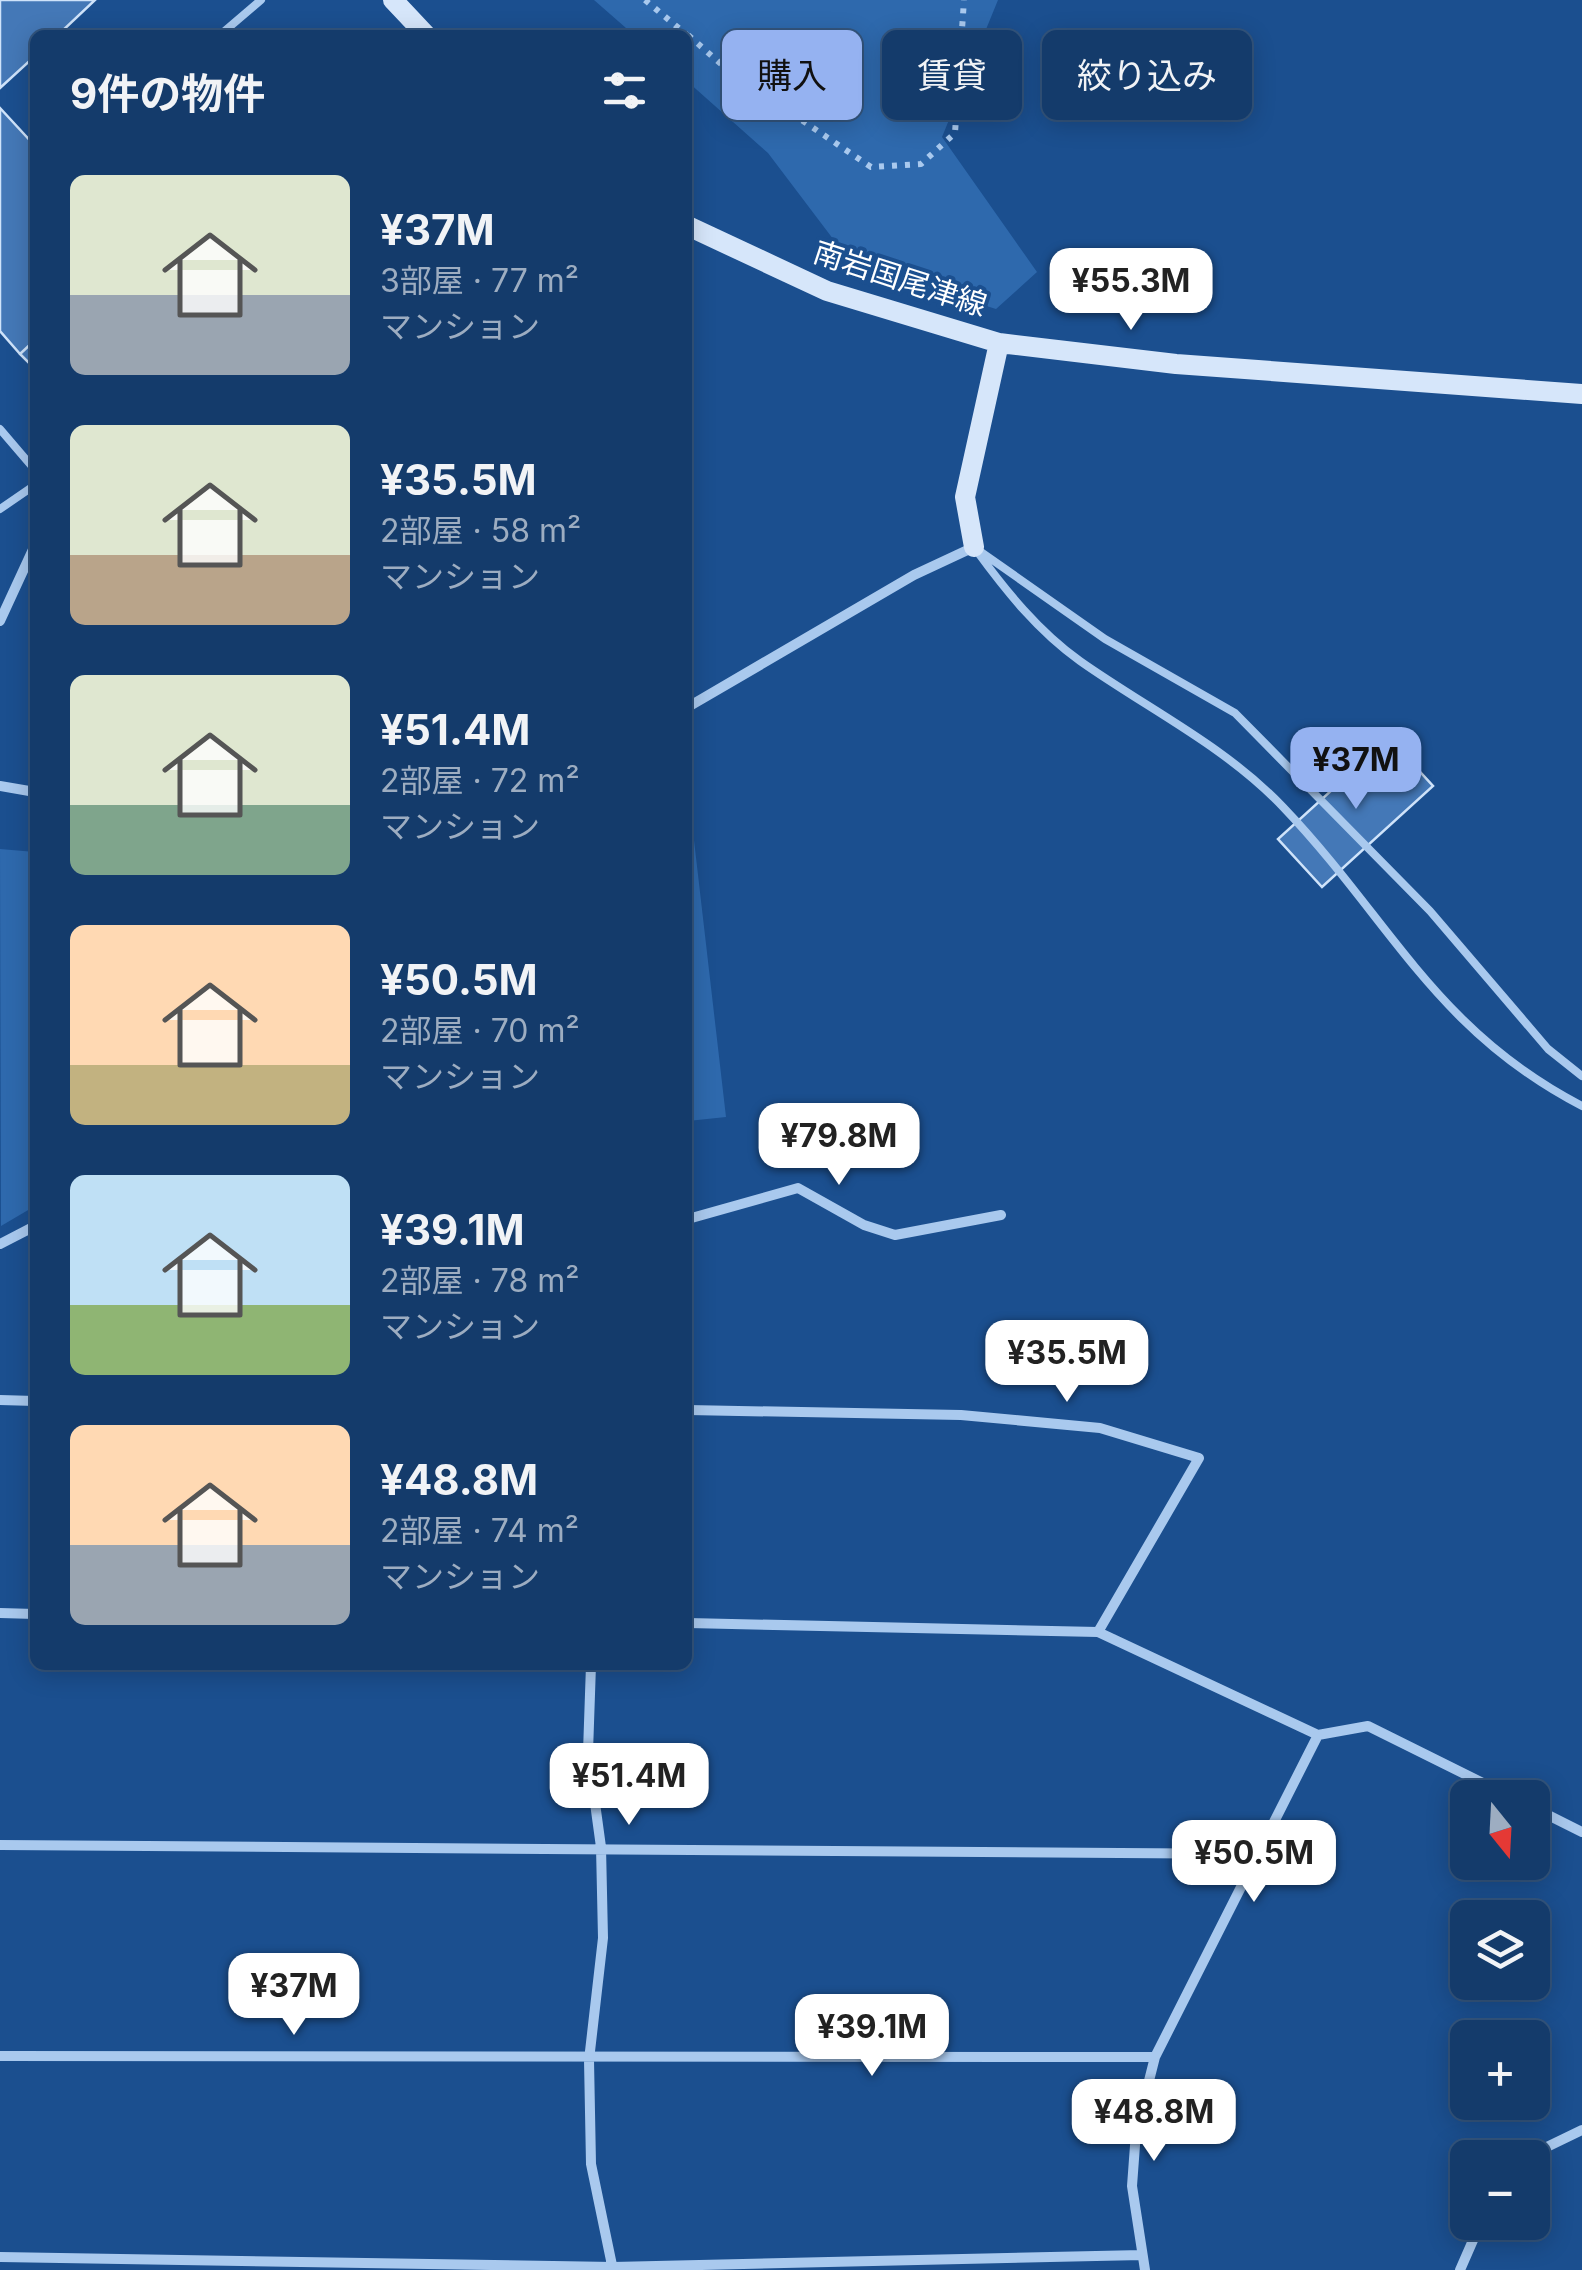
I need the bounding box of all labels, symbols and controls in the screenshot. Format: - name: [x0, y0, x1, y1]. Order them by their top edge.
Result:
- chip: 購入: [722, 30, 862, 120]
- chip: 賃貸: [882, 30, 1022, 120]
- chip: 絞り込み: [1042, 30, 1252, 120]
- icon: filters: [597, 63, 652, 118]
- text: 9件の物件: [70, 68, 265, 119]
- text: ¥37M: [380, 204, 495, 255]
- icon: home: [150, 215, 270, 335]
- street label: 南岩国尾津線: [809, 233, 991, 323]
- pin: ¥55.3M: [1050, 248, 1212, 333]
- text: 3部屋 · 77 m²: [380, 261, 579, 300]
- text: ¥55.3M: [1072, 261, 1190, 300]
- text: マンション: [380, 307, 540, 346]
- text: ¥35.5M: [380, 454, 537, 505]
- icon: home: [150, 465, 270, 585]
- text: 2部屋 · 58 m²: [380, 511, 581, 550]
- text: マンション: [380, 557, 540, 596]
- text: ¥51.4M: [380, 704, 530, 755]
- icon: home: [150, 715, 270, 835]
- pin: ¥37M: [1297, 727, 1415, 812]
- text: ¥37M: [1312, 740, 1400, 779]
- text: 2部屋 · 72 m²: [380, 761, 580, 800]
- text: マンション: [380, 807, 540, 846]
- text: ¥50.5M: [380, 954, 538, 1005]
- icon: home: [150, 965, 270, 1085]
- text: 2部屋 · 70 m²: [380, 1011, 580, 1050]
- text: マンション: [380, 1057, 540, 1096]
- pin: ¥79.8M: [758, 1103, 920, 1188]
- text: ¥79.8M: [781, 1116, 897, 1155]
- text: ¥39.1M: [380, 1204, 525, 1255]
- icon: home: [150, 1215, 270, 1335]
- text: 2部屋 · 78 m²: [380, 1261, 579, 1300]
- text: マンション: [380, 1307, 540, 1346]
- pin: ¥35.5M: [986, 1320, 1148, 1405]
- text: ¥35.5M: [1007, 1333, 1127, 1372]
- text: ¥48.8M: [380, 1454, 538, 1505]
- icon: home: [150, 1465, 270, 1585]
- text: 2部屋 · 74 m²: [380, 1511, 579, 1550]
- text: マンション: [380, 1557, 540, 1596]
- pin: ¥51.4M: [548, 1743, 710, 1828]
- text: ¥51.4M: [572, 1756, 686, 1795]
- north arrow: [1450, 1780, 1550, 1880]
- map controls: [1450, 1780, 1550, 2240]
- pin: ¥50.5M: [1173, 1820, 1335, 1905]
- text: ¥50.5M: [1194, 1833, 1314, 1872]
- button: layers: [1450, 1900, 1550, 2000]
- pin: ¥37M: [235, 1953, 353, 2038]
- text: ¥37M: [250, 1966, 338, 2005]
- pin: ¥39.1M: [791, 1994, 953, 2079]
- text: ¥39.1M: [817, 2007, 927, 2046]
- button: +: [1450, 2020, 1550, 2120]
- pin: ¥48.8M: [1073, 2079, 1235, 2164]
- text: ¥48.8M: [1094, 2092, 1214, 2131]
- button: −: [1450, 2140, 1550, 2240]

